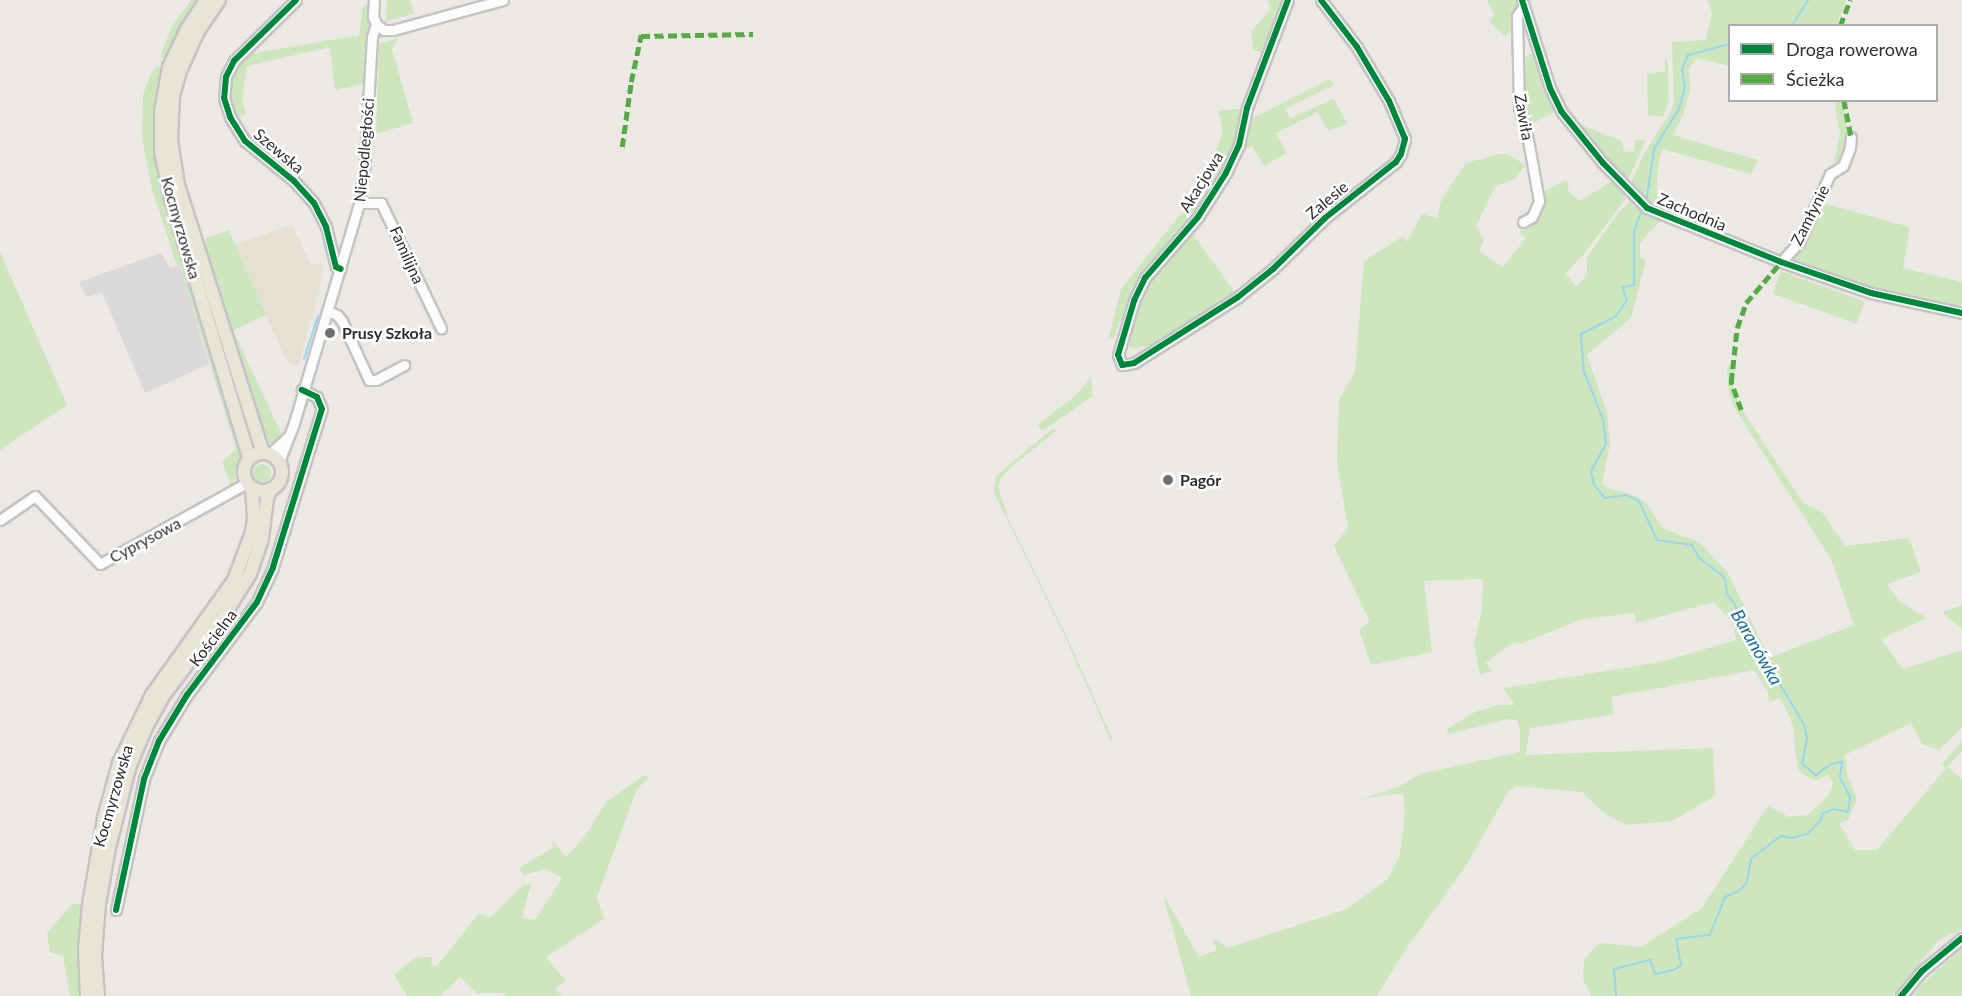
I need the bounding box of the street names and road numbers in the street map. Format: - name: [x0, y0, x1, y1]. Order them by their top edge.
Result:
- street label: Zawiła: [1510, 92, 1538, 142]
- street label: Niepodległości: [350, 97, 378, 203]
- street label: Szewska: [250, 125, 308, 177]
- street label: Akacjowa: [1175, 148, 1227, 216]
- street label: Kocmyrzowska: [157, 175, 205, 281]
- street label: Zalesie: [1302, 177, 1352, 223]
- street label: Zamłynie: [1787, 182, 1833, 248]
- street label: Zachodnia: [1655, 189, 1729, 235]
- street label: Familijna: [386, 223, 428, 287]
- street label: Cyprysowa: [106, 513, 184, 567]
- street label: Kościelna: [185, 606, 241, 670]
- street label: Kocmyrzowska: [89, 743, 137, 849]

